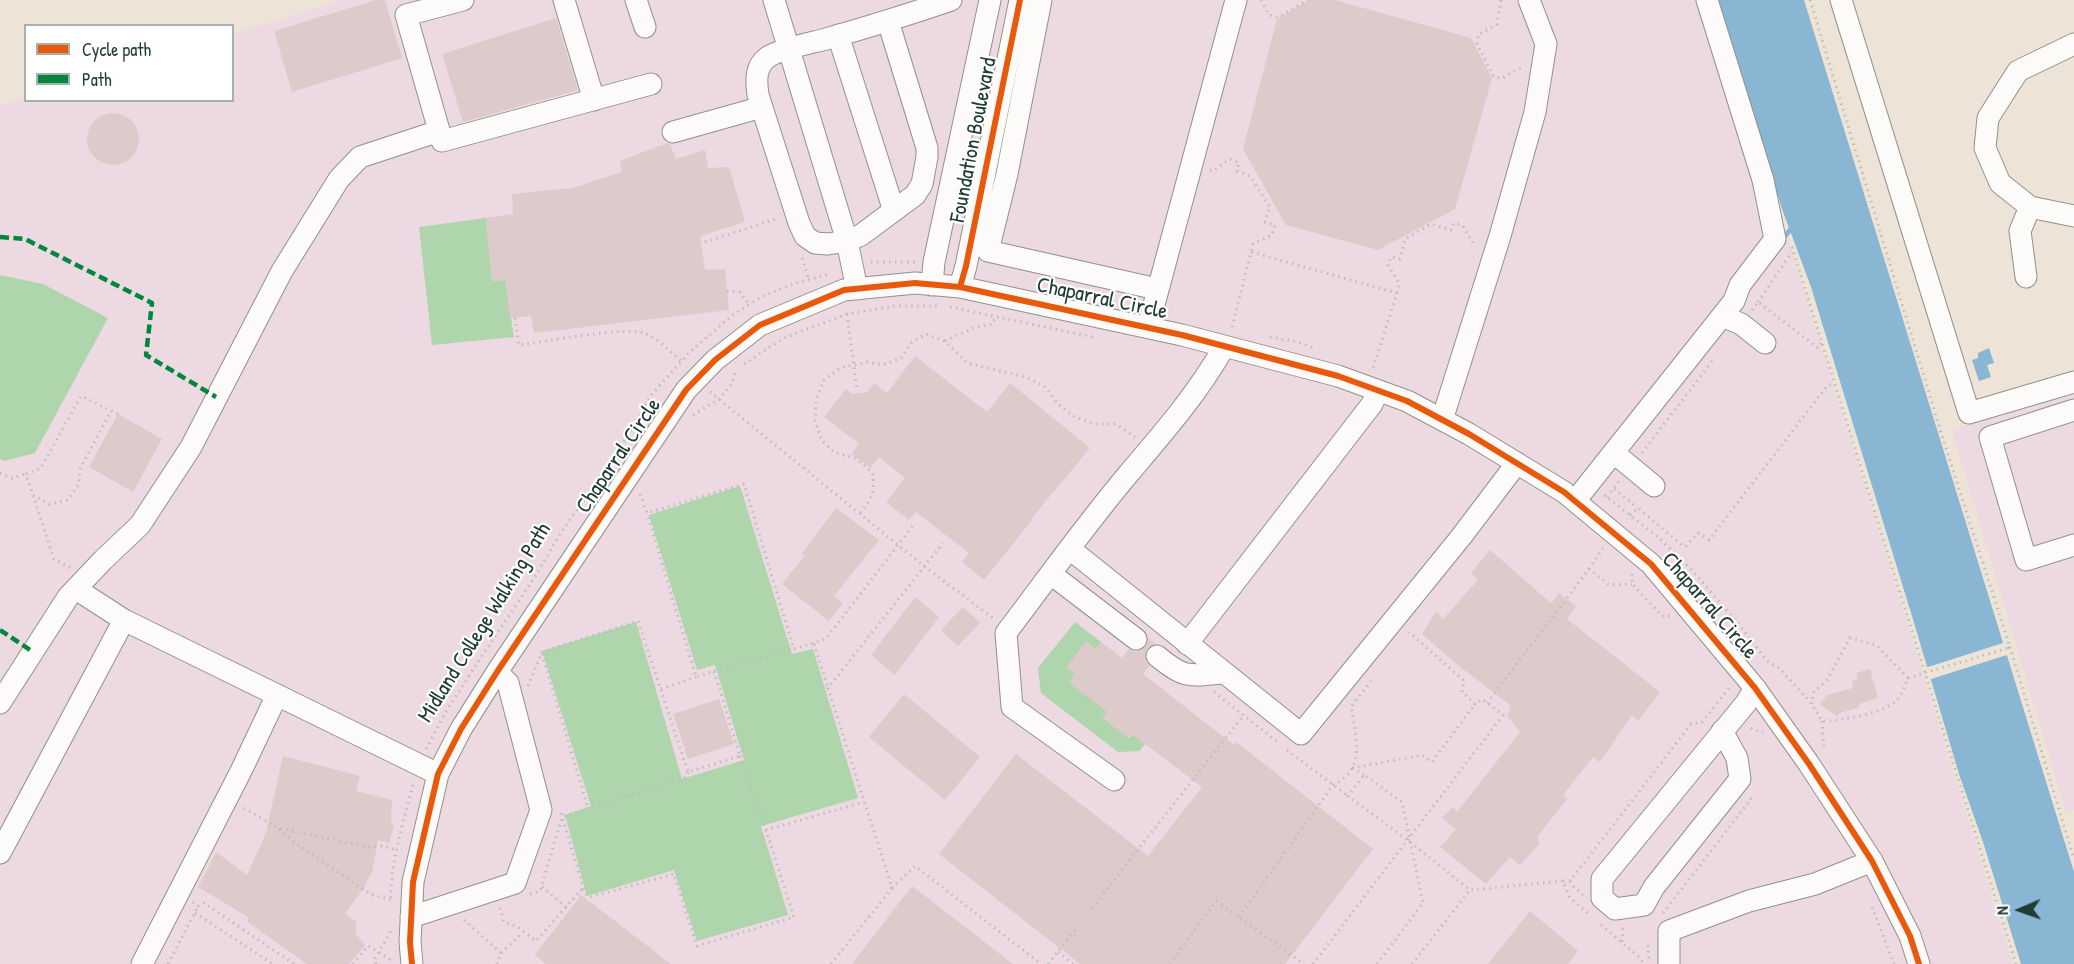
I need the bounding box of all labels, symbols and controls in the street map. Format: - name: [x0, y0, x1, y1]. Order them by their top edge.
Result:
- legend: [24, 24, 234, 102]
- text: Cycle path: [82, 37, 151, 62]
- street label: Foundation Boulevard: [945, 55, 1003, 225]
- text: Path: [82, 67, 111, 92]
- street label: Chaparral Circle: [1034, 272, 1170, 326]
- street label: Chaparral Circle: [571, 393, 667, 519]
- street label: Midland College Walking Path: [413, 518, 557, 728]
- street label: Chaparral Circle: [1655, 547, 1763, 665]
- north arrow: [1990, 880, 2050, 940]
- text: N: [1991, 906, 2013, 915]

